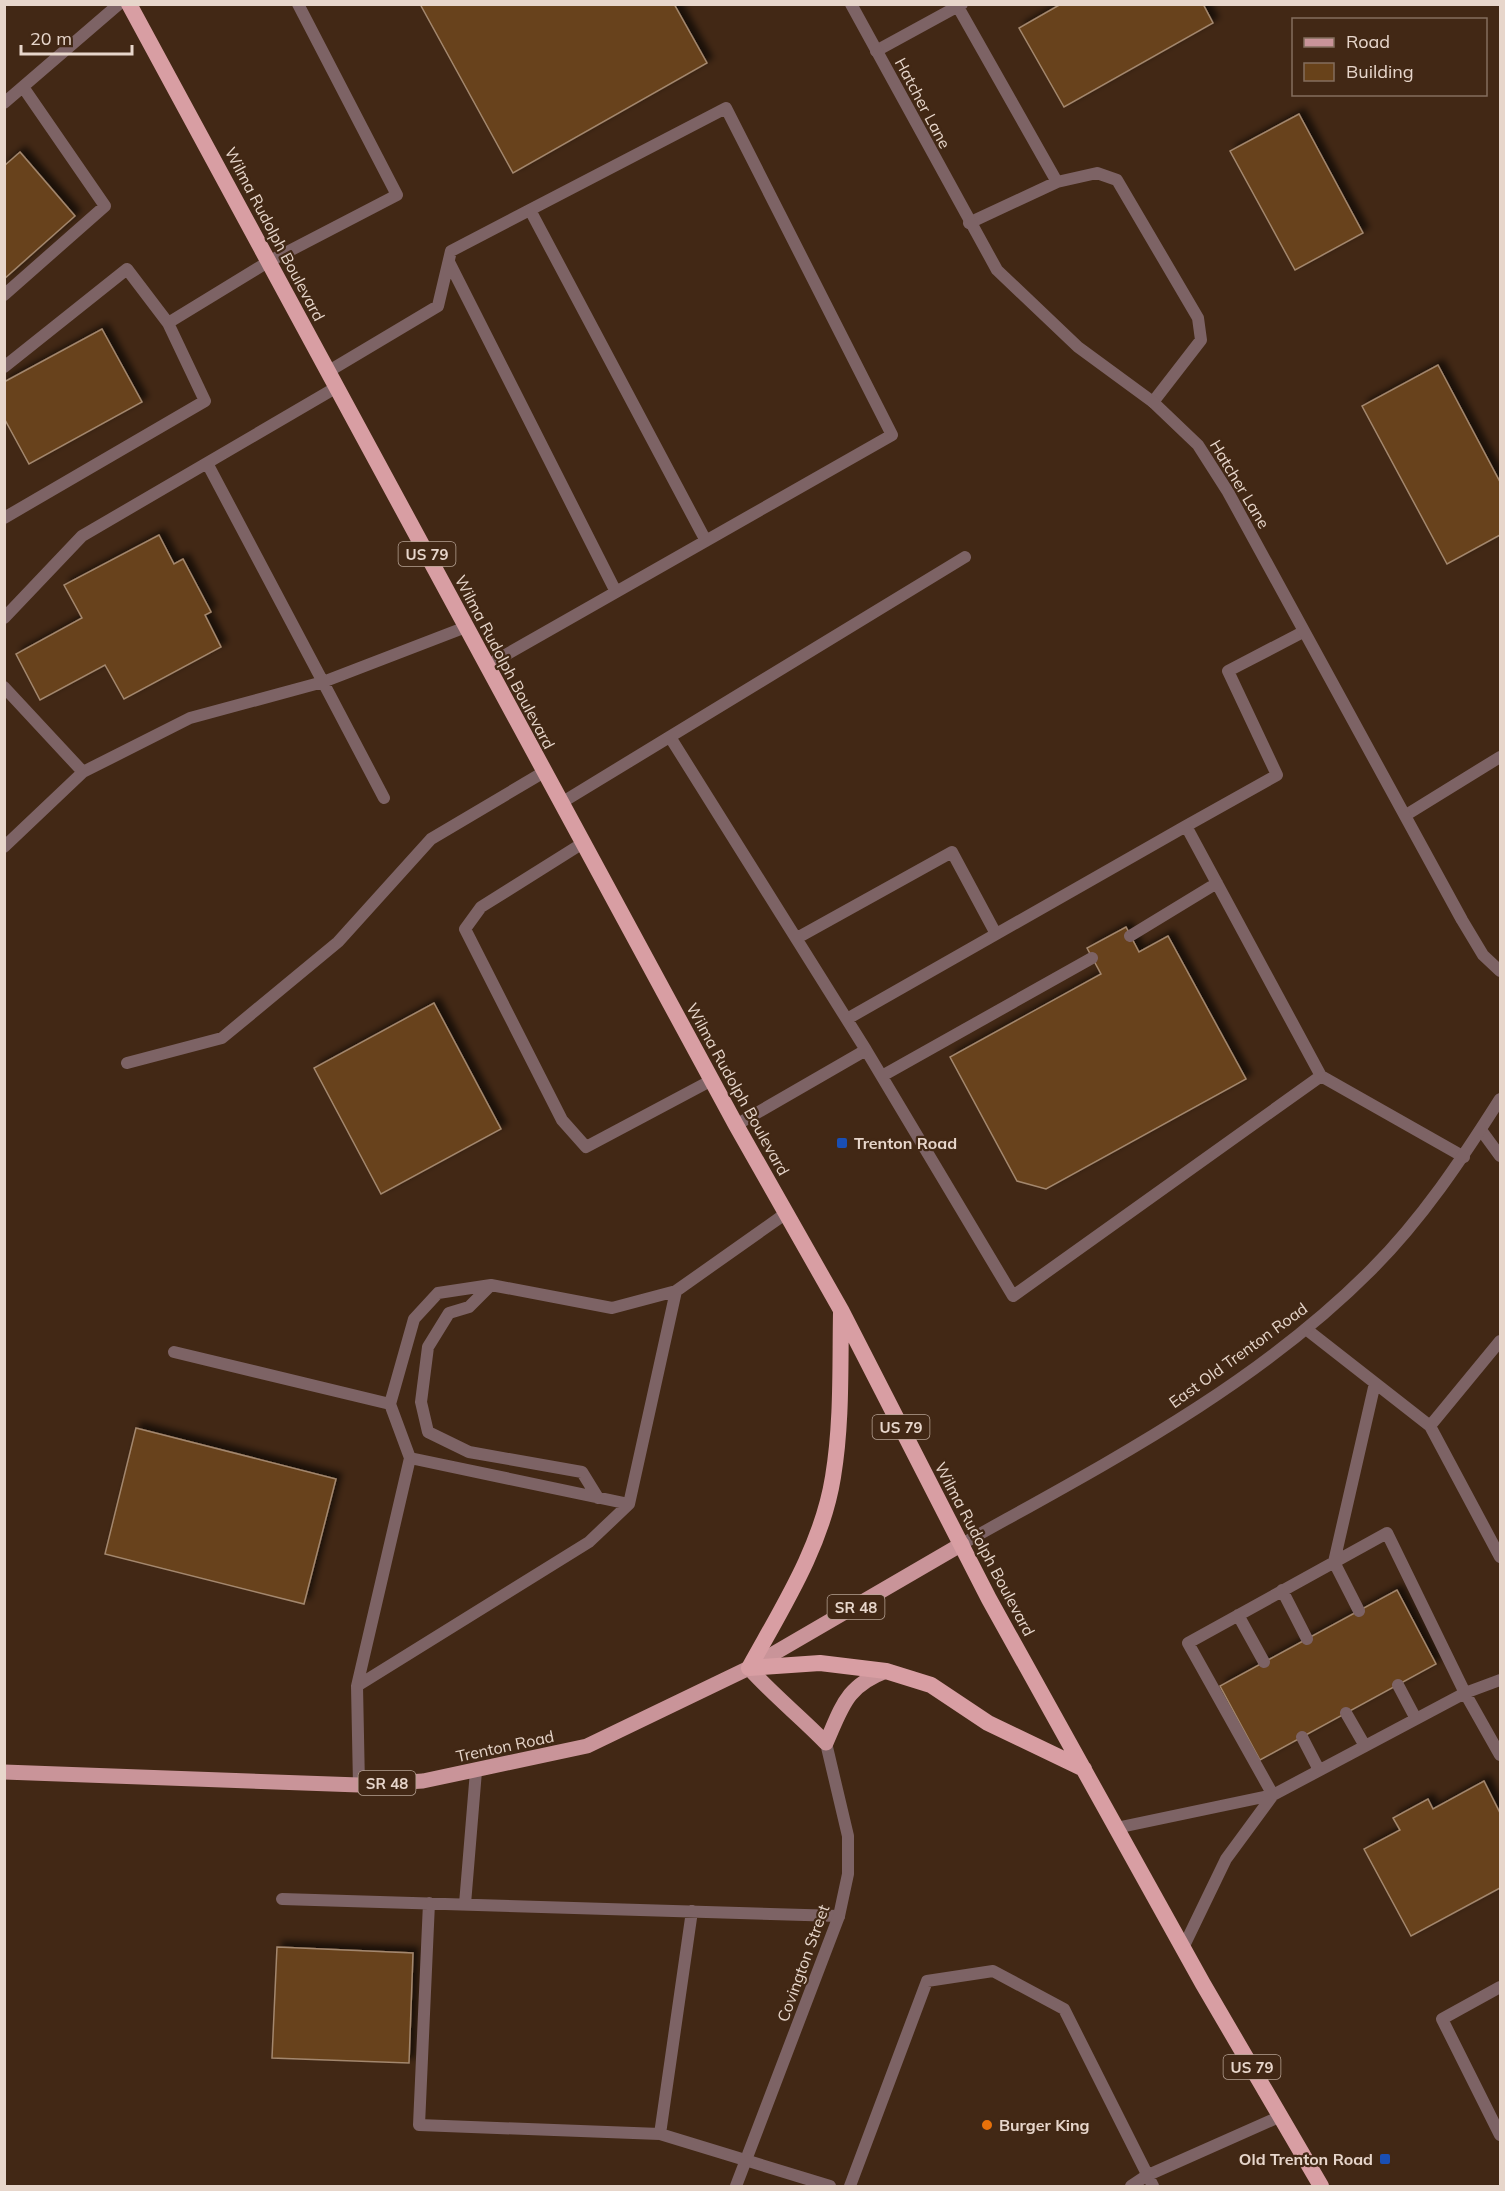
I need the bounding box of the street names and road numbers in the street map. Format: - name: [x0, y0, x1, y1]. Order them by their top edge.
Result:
- street label: Hatcher Lane: [891, 54, 955, 152]
- street label: Wilma Rudolph Boulevard: [221, 144, 329, 324]
- street label: Hatcher Lane: [1206, 436, 1274, 532]
- road number: US 79: [398, 542, 456, 566]
- street label: Wilma Rudolph Boulevard: [451, 572, 559, 752]
- street label: Wilma Rudolph Boulevard: [682, 999, 794, 1179]
- street label: East Old Trenton Road: [1165, 1298, 1311, 1412]
- road number: US 79: [872, 1415, 930, 1439]
- street label: Wilma Rudolph Boulevard: [931, 1459, 1039, 1639]
- road number: SR 48: [828, 1595, 884, 1619]
- street label: Trenton Road: [454, 1726, 556, 1766]
- road number: SR 48: [358, 1771, 416, 1795]
- street label: Covington Street: [773, 1901, 834, 2024]
- road number: US 79: [1224, 2055, 1280, 2079]

